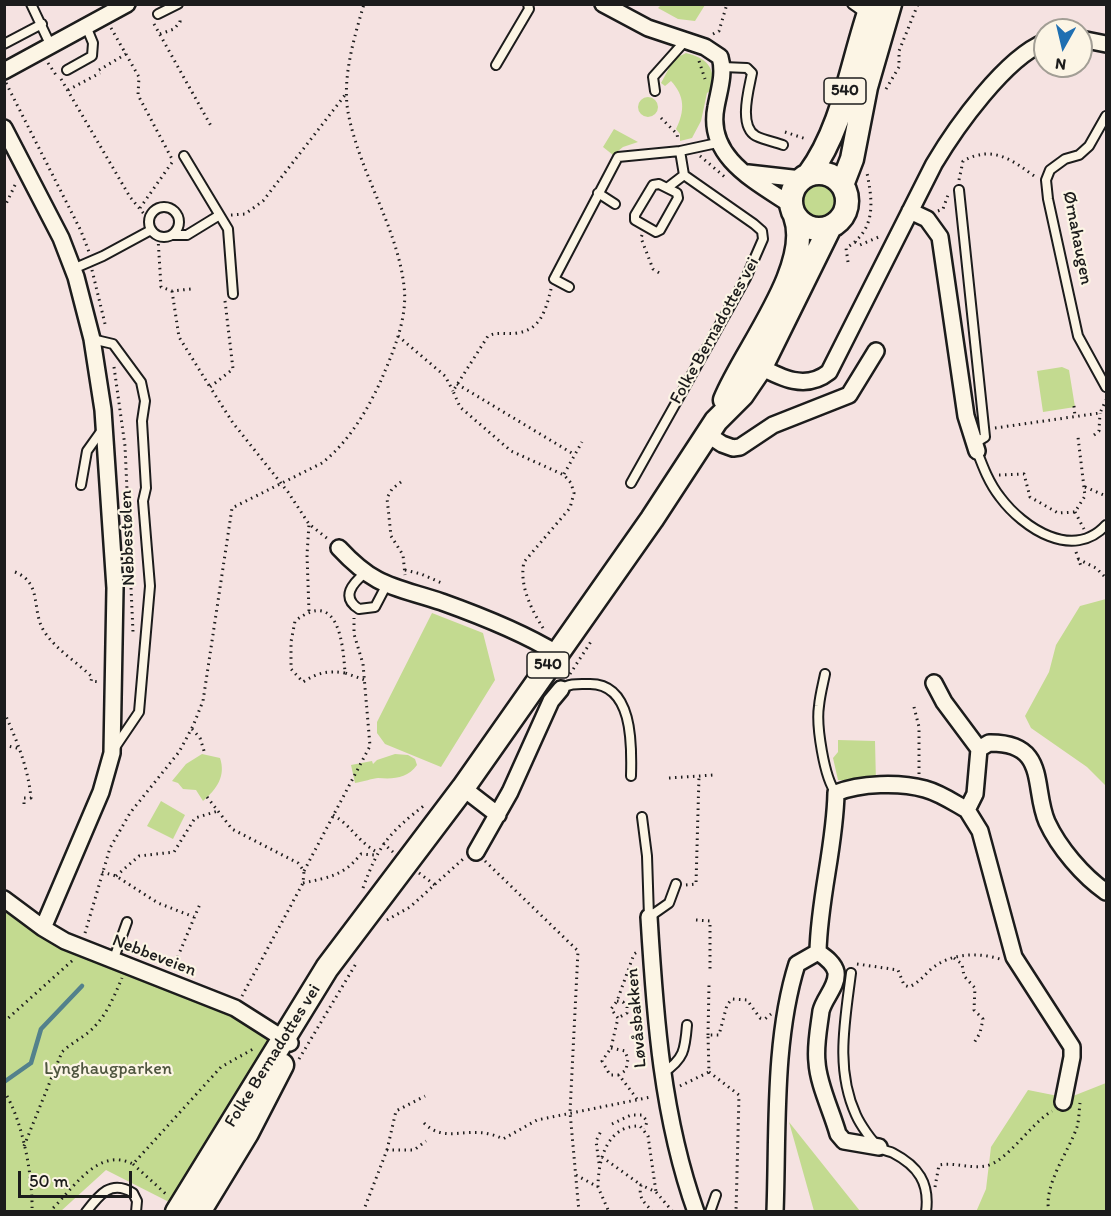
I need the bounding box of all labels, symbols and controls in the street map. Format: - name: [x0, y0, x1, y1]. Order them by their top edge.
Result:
- north arrow: [1033, 18, 1093, 78]
- text: N: [1054, 54, 1067, 74]
- road number: 540: [824, 78, 866, 104]
- street label: Ørnahaugen: [1057, 189, 1097, 287]
- street label: Folke Bernadottes vei: [666, 254, 764, 408]
- street label: Nebbestølen: [116, 490, 140, 586]
- road number: 540: [527, 652, 569, 678]
- street label: Nebbeveien: [109, 930, 199, 982]
- street label: Løvåsbakken: [622, 967, 652, 1069]
- street label: Folke Bernadottes vei: [220, 981, 326, 1131]
- park label: Lynghaugparken: [44, 1058, 172, 1080]
- scale bar: [21, 1159, 135, 1197]
- text: 50 m: [29, 1170, 69, 1192]

